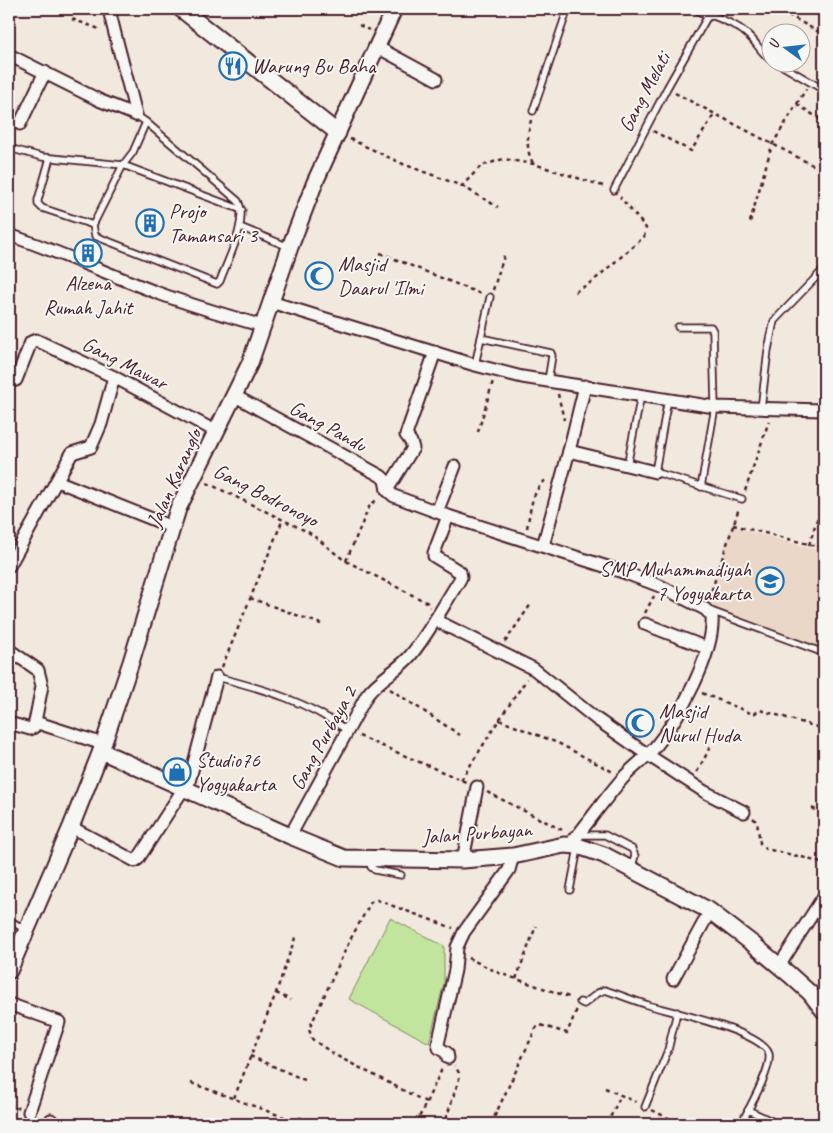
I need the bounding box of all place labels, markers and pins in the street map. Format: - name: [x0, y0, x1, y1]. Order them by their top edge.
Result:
- restaurant icon: Warung Bu Baha: [218, 51, 248, 81]
- place label: Warung Bu Baha: [252, 53, 377, 79]
- place label: Projo Tamansari 3: [169, 198, 259, 248]
- building icon: Projo Tamansari 3: [135, 208, 165, 238]
- building icon: Alzena Rumah Jahit: [73, 238, 103, 268]
- place label: Masjid Daarul 'Ilmi: [338, 251, 426, 301]
- mosque icon: Masjid Daarul 'Ilmi: [304, 261, 334, 291]
- place label: Alzena Rumah Jahit: [44, 270, 134, 320]
- place label: SMP Muhammadiyah 7 Yogyakarta: [600, 556, 753, 606]
- school or university icon: SMP Muhammadiyah 7 Yogyakarta: [755, 566, 785, 596]
- place label: Masjid Nurul Huda: [659, 698, 742, 748]
- mosque icon: Masjid Nurul Huda: [625, 708, 655, 738]
- place label: Studio76 Yogyakarta: [196, 747, 278, 797]
- shop icon: Studio76 Yogyakarta: [162, 757, 192, 787]

